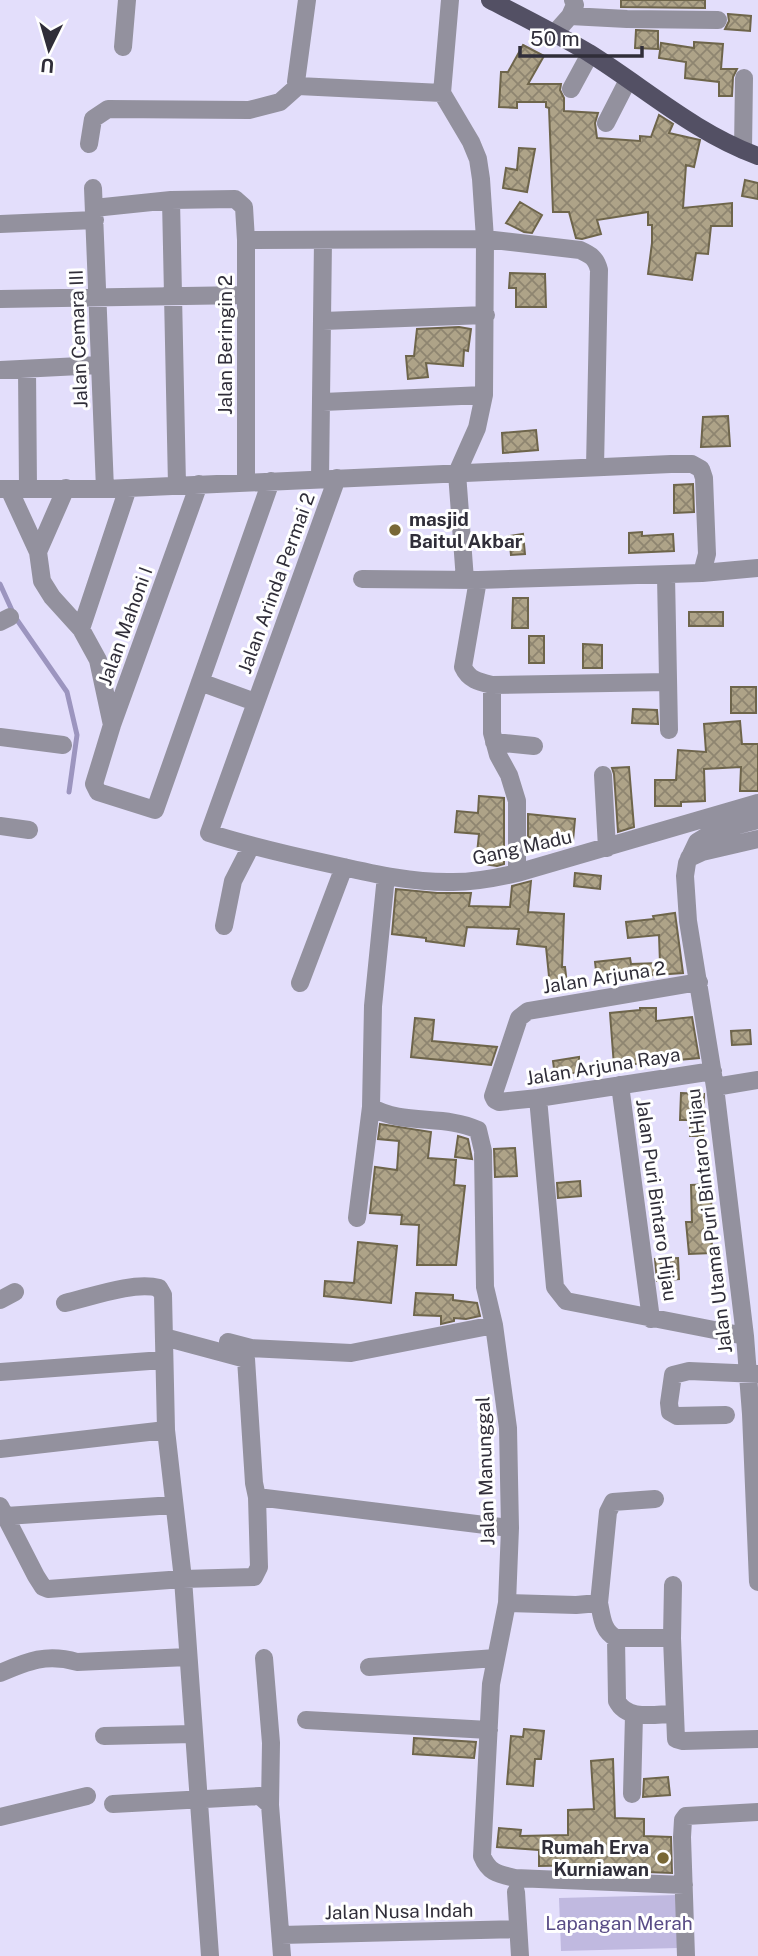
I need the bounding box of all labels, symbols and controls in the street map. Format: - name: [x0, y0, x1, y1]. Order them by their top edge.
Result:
- north arrow: [14, 14, 84, 84]
- scale bar: [520, 14, 642, 58]
- text: 50 m: [530, 26, 580, 51]
- text: U: [40, 54, 55, 77]
- street label: Jalan Cemara III: [65, 269, 91, 409]
- street label: Jalan Beringin 2: [214, 275, 236, 415]
- street label: Jalan Arinda Permai 2: [233, 490, 319, 676]
- place label: masjid Baitul Akbar: [409, 508, 523, 552]
- marker: masjid Baitul Akbar: [387, 522, 403, 538]
- street label: Jalan Mahoni I: [93, 564, 157, 688]
- street label: Gang Madu: [470, 825, 574, 869]
- street label: Jalan Arjuna 2: [541, 956, 667, 998]
- street label: Jalan Arjuna Raya: [524, 1043, 682, 1089]
- street label: Jalan Utama Puri Bintaro Hijau: [682, 1087, 736, 1355]
- street label: Jalan Puri Bintaro Hijau: [632, 1098, 682, 1302]
- street label: Jalan Manunggal: [471, 1396, 499, 1546]
- place label: Rumah Erva Kurniawan: [541, 1836, 649, 1880]
- marker: Rumah Erva Kurniawan: [655, 1850, 671, 1866]
- street label: Jalan Nusa Indah: [324, 1899, 474, 1923]
- park label: Lapangan Merah: [545, 1912, 693, 1934]

